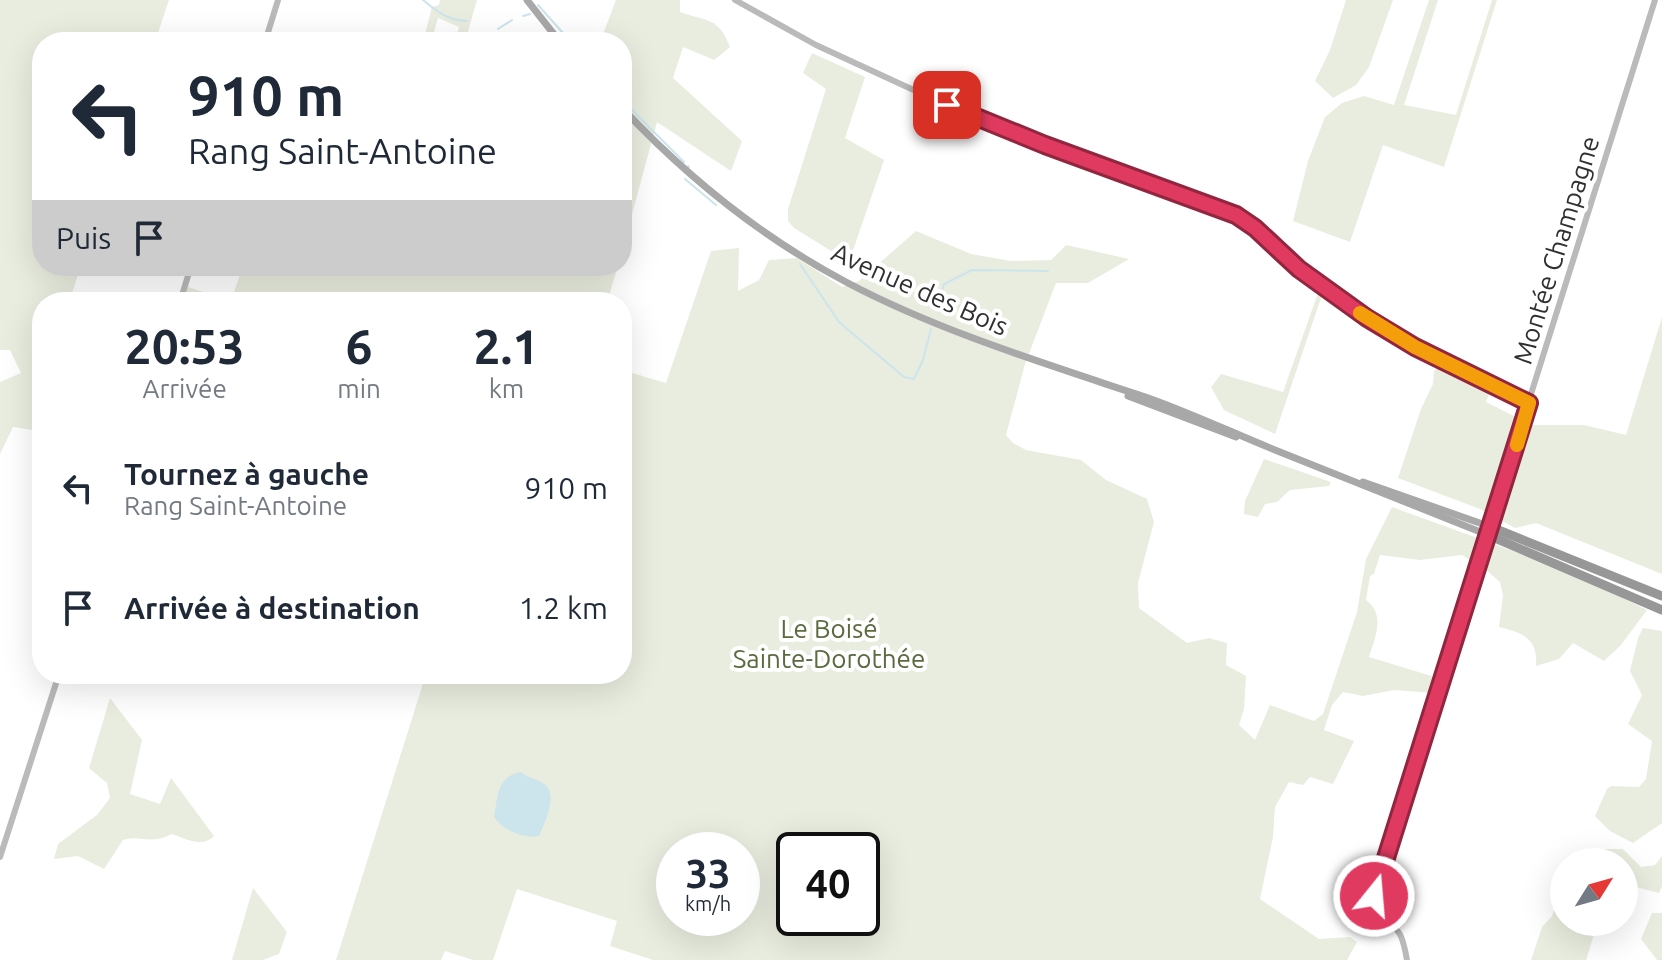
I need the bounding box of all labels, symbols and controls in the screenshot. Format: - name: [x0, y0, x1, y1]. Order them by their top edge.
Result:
- icon: left: [56, 64, 160, 168]
- text: 910 m: [188, 64, 344, 127]
- pin: [913, 71, 981, 139]
- icon: arrive: [925, 83, 969, 127]
- text: Rang Saint-Antoine: [188, 130, 497, 171]
- street label: Montée Champagne: [1508, 133, 1604, 367]
- icon: arrive: [127, 216, 171, 260]
- text: Puis: [56, 221, 111, 255]
- street label: Avenue des Bois: [827, 237, 1013, 341]
- text: 20:53: [125, 319, 245, 373]
- text: 6: [346, 319, 373, 373]
- text: 2.1: [473, 319, 539, 373]
- text: Arrivée: [143, 374, 227, 403]
- text: min: [337, 374, 381, 403]
- text: km: [489, 374, 524, 403]
- text: Tournez à gauche: [124, 457, 369, 491]
- icon: left: [56, 466, 100, 510]
- text: 910 m: [524, 471, 608, 505]
- text: Rang Saint-Antoine: [124, 491, 347, 520]
- icon: arrive: [56, 586, 100, 630]
- text: Arrivée à destination: [124, 591, 420, 625]
- text: 1.2 km: [519, 591, 608, 625]
- park label: Le Boisé Sainte-Dorothée: [733, 614, 925, 673]
- speed limit sign: 40: [776, 832, 880, 936]
- north arrow: [1550, 848, 1638, 936]
- map controls: [1550, 848, 1638, 936]
- text: 33: [685, 851, 731, 896]
- position arrow: [1332, 854, 1416, 938]
- text: km/h: [685, 892, 731, 915]

